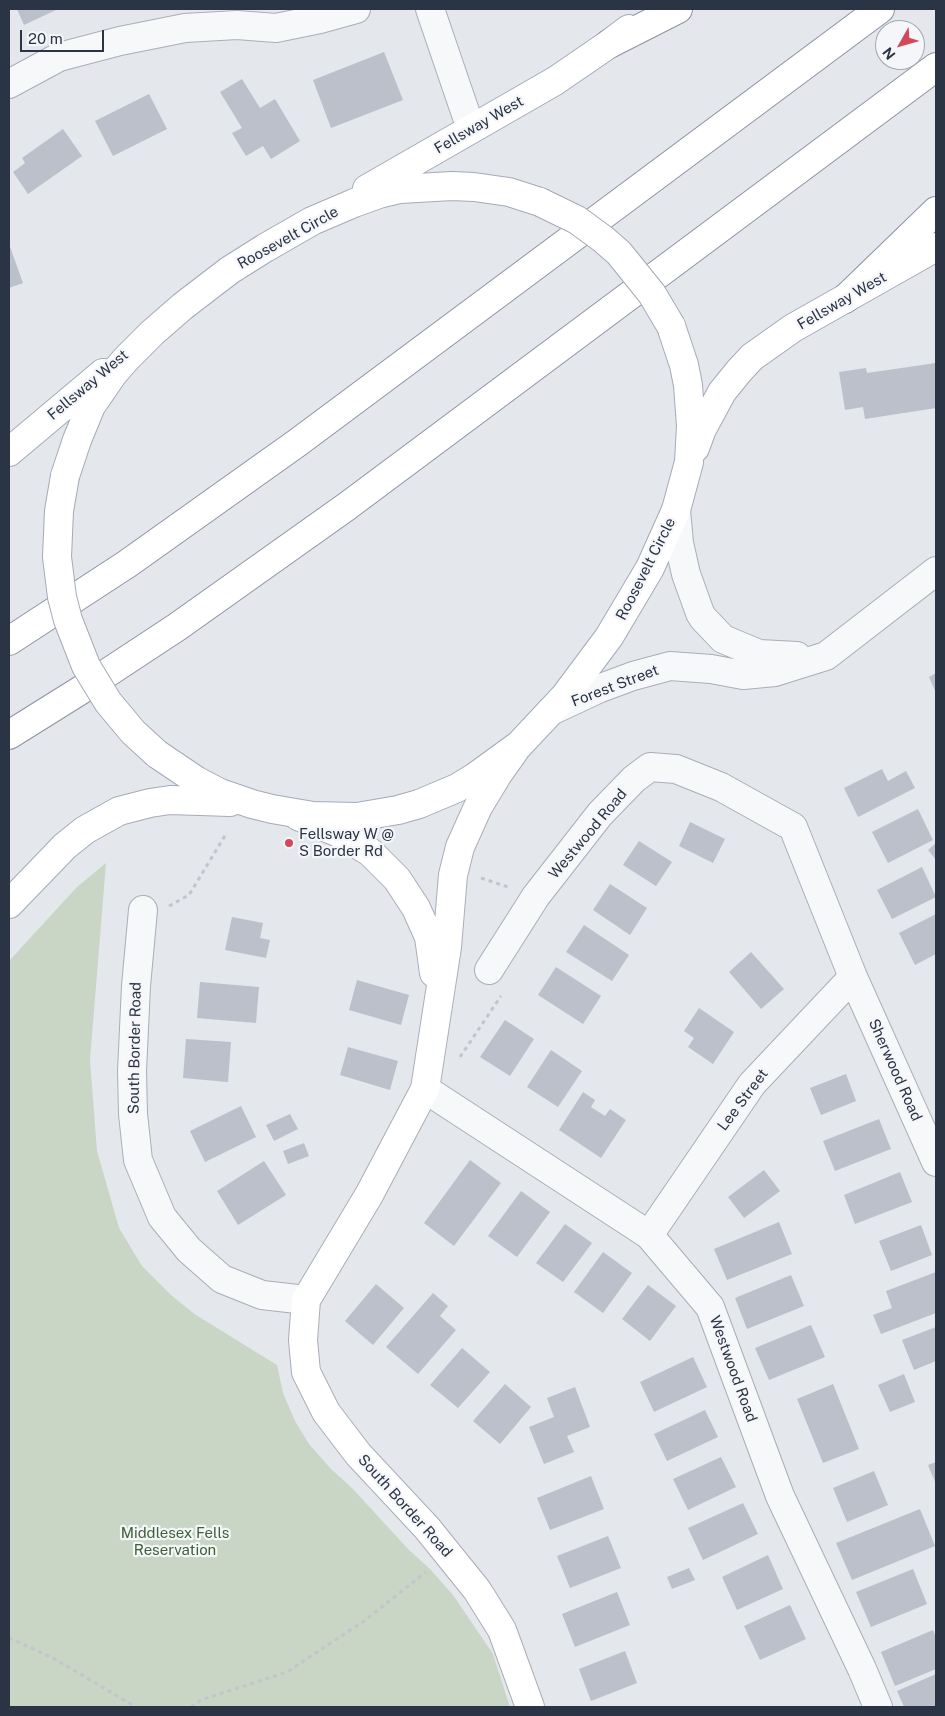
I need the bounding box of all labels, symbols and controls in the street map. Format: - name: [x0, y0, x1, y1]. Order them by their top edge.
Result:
- scale bar: [22, 20, 106, 52]
- north arrow: [875, 20, 925, 70]
- text: 20 m: [28, 30, 63, 47]
- text: N: [879, 44, 899, 63]
- street label: Fellsway West: [431, 92, 527, 158]
- street label: Roosevelt Circle: [234, 203, 342, 273]
- street label: Fellsway West: [794, 268, 890, 334]
- street label: Fellsway West: [44, 346, 132, 424]
- street label: Roosevelt Circle: [612, 515, 680, 623]
- street label: Forest Street: [569, 661, 661, 711]
- street label: Westwood Road: [545, 785, 631, 883]
- place label: Fellsway W @ S Border Rd: [299, 825, 394, 860]
- marker: Fellsway W @ S Border Rd: [283, 837, 295, 849]
- street label: South Border Road: [125, 982, 145, 1114]
- street label: Sherwood Road: [864, 1016, 926, 1124]
- street label: Lee Street: [714, 1066, 772, 1134]
- street label: Westwood Road: [705, 1313, 761, 1425]
- street label: South Border Road: [354, 1451, 456, 1561]
- park label: Middlesex Fells Reservation: [121, 1524, 229, 1559]

